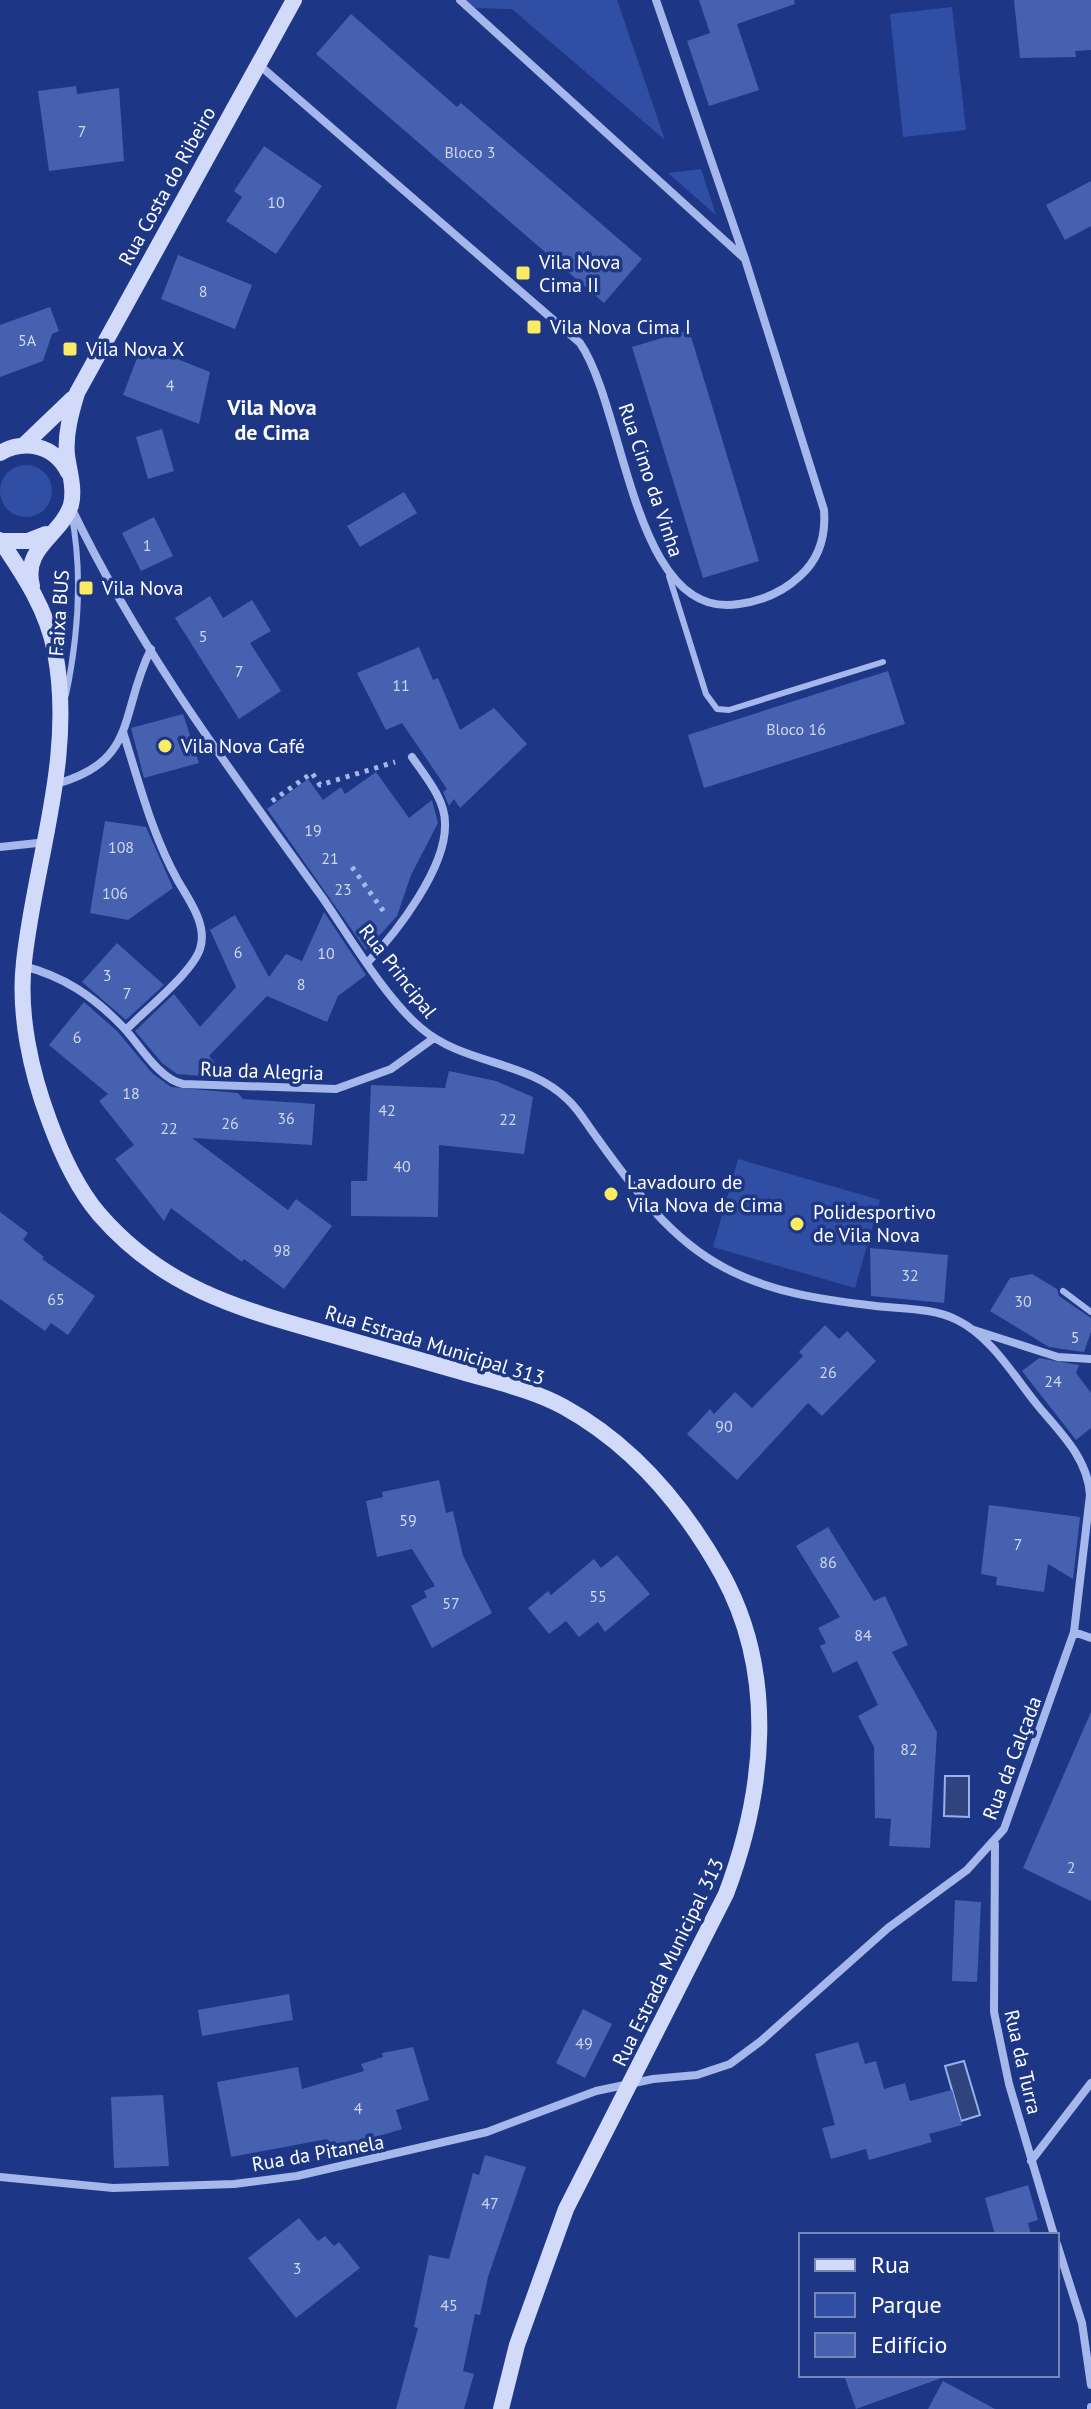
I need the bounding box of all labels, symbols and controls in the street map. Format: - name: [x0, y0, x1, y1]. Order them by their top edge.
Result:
- street label: Rua Costa do Ribeiro: [113, 102, 221, 270]
- house number: 7: [78, 121, 86, 141]
- house number: Bloco 3: [444, 142, 496, 162]
- house number: 10: [267, 192, 285, 212]
- place label: Vila Nova Cima II: [538, 249, 620, 298]
- marker: Vila Nova Cima II: [514, 264, 532, 282]
- house number: 8: [199, 281, 207, 301]
- place label: Vila Nova Cima I: [549, 314, 691, 340]
- marker: Vila Nova Cima I: [525, 318, 543, 336]
- house number: 5A: [18, 330, 37, 350]
- place label: Vila Nova X: [85, 336, 184, 362]
- marker: Vila Nova X: [61, 340, 79, 358]
- house number: 4: [166, 375, 175, 395]
- district label: Vila Nova de Cima: [226, 393, 317, 446]
- street label: Rua Cimo da Vinha: [613, 400, 689, 560]
- house number: 1: [143, 535, 151, 555]
- street label: Faixa BUS: [43, 569, 75, 657]
- place label: Vila Nova: [101, 575, 183, 601]
- marker: Vila Nova: [77, 579, 95, 597]
- house number: 5: [199, 626, 207, 646]
- house number: 7: [235, 661, 243, 681]
- house number: 11: [392, 675, 410, 695]
- house number: Bloco 16: [766, 719, 826, 739]
- place label: Vila Nova Café: [180, 733, 305, 759]
- marker: Vila Nova Café: [156, 737, 174, 755]
- house number: 19: [304, 820, 322, 840]
- house number: 108: [108, 837, 134, 857]
- house number: 21: [321, 848, 339, 868]
- house number: 23: [334, 879, 352, 899]
- house number: 106: [102, 883, 128, 903]
- street label: Rua Principal: [353, 919, 443, 1023]
- house number: 6: [234, 942, 242, 962]
- house number: 10: [317, 943, 335, 963]
- house number: 3: [103, 965, 111, 985]
- house number: 8: [297, 974, 305, 994]
- house number: 7: [123, 983, 131, 1003]
- house number: 6: [73, 1027, 81, 1047]
- street label: Rua da Alegria: [200, 1056, 324, 1086]
- house number: 18: [122, 1083, 140, 1103]
- house number: 42: [378, 1100, 396, 1120]
- house number: 36: [277, 1108, 295, 1128]
- house number: 22: [499, 1109, 517, 1129]
- house number: 26: [221, 1113, 239, 1133]
- house number: 22: [160, 1118, 178, 1138]
- house number: 40: [393, 1156, 411, 1176]
- place label: Lavadouro de Vila Nova de Cima: [626, 1169, 783, 1218]
- marker: Lavadouro de Vila Nova de Cima: [602, 1185, 620, 1203]
- place label: Polidesportivo de Vila Nova: [813, 1199, 936, 1248]
- marker: Polidesportivo de Vila Nova: [788, 1215, 806, 1233]
- house number: 98: [273, 1240, 291, 1260]
- house number: 32: [901, 1265, 919, 1285]
- house number: 65: [47, 1289, 65, 1309]
- house number: 30: [1014, 1291, 1032, 1311]
- street label: Rua Estrada Municipal 313: [322, 1299, 548, 1391]
- house number: 5: [1071, 1327, 1079, 1347]
- house number: 26: [819, 1362, 837, 1382]
- house number: 24: [1044, 1371, 1062, 1391]
- house number: 90: [715, 1416, 733, 1436]
- house number: 59: [399, 1510, 417, 1530]
- house number: 7: [1014, 1534, 1022, 1554]
- house number: 86: [819, 1552, 837, 1572]
- house number: 55: [589, 1586, 607, 1606]
- house number: 57: [442, 1593, 460, 1613]
- house number: 84: [854, 1625, 872, 1645]
- street label: Rua da Calçada: [977, 1693, 1047, 1823]
- house number: 82: [900, 1739, 918, 1759]
- street label: Rua Estrada Municipal 313: [606, 1854, 730, 2070]
- house number: 2: [1067, 1857, 1075, 1877]
- street label: Rua da Turra: [998, 2007, 1048, 2117]
- house number: 49: [575, 2033, 593, 2053]
- house number: 4: [354, 2098, 363, 2118]
- street label: Rua da Pitanela: [250, 2129, 386, 2177]
- house number: 47: [481, 2193, 499, 2213]
- legend: [799, 2233, 1059, 2377]
- text: Rua: [871, 2249, 910, 2280]
- house number: 3: [293, 2258, 301, 2278]
- text: Parque: [871, 2289, 942, 2320]
- house number: 45: [440, 2295, 458, 2315]
- text: Edifício: [871, 2329, 947, 2360]

